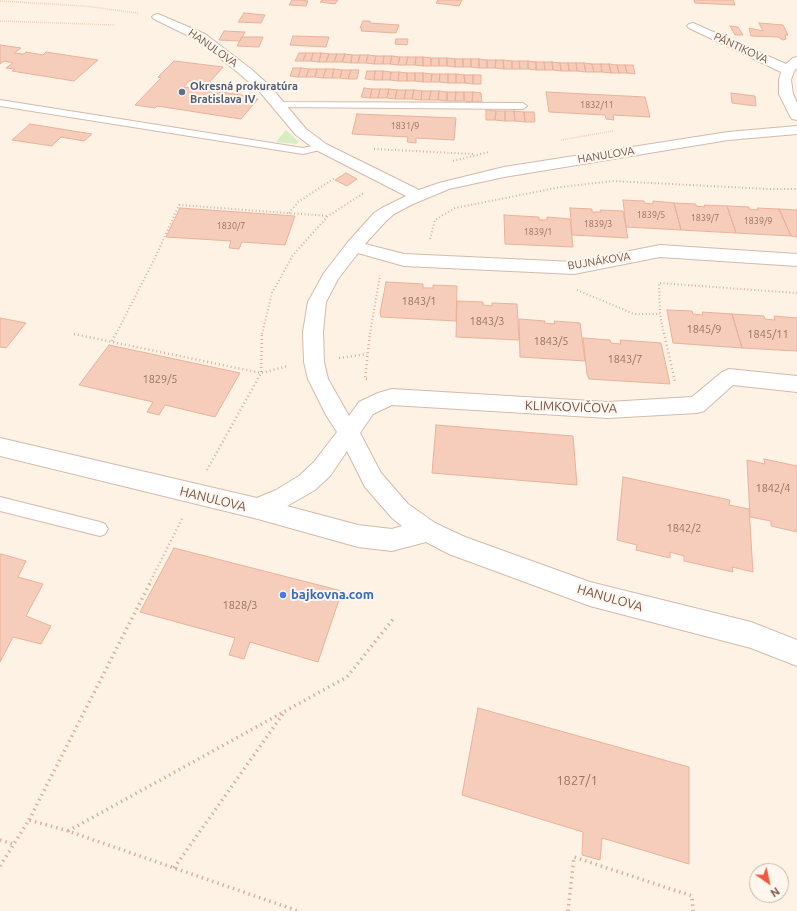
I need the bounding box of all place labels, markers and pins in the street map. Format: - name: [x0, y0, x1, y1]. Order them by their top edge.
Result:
- place label: Okresná prokuratúra Bratislava IV: [190, 79, 298, 105]
- marker: Okresná prokuratúra Bratislava IV: [177, 87, 187, 97]
- place label: bajkovna.com: [291, 587, 374, 603]
- marker: bajkovna.com: [278, 590, 288, 600]

